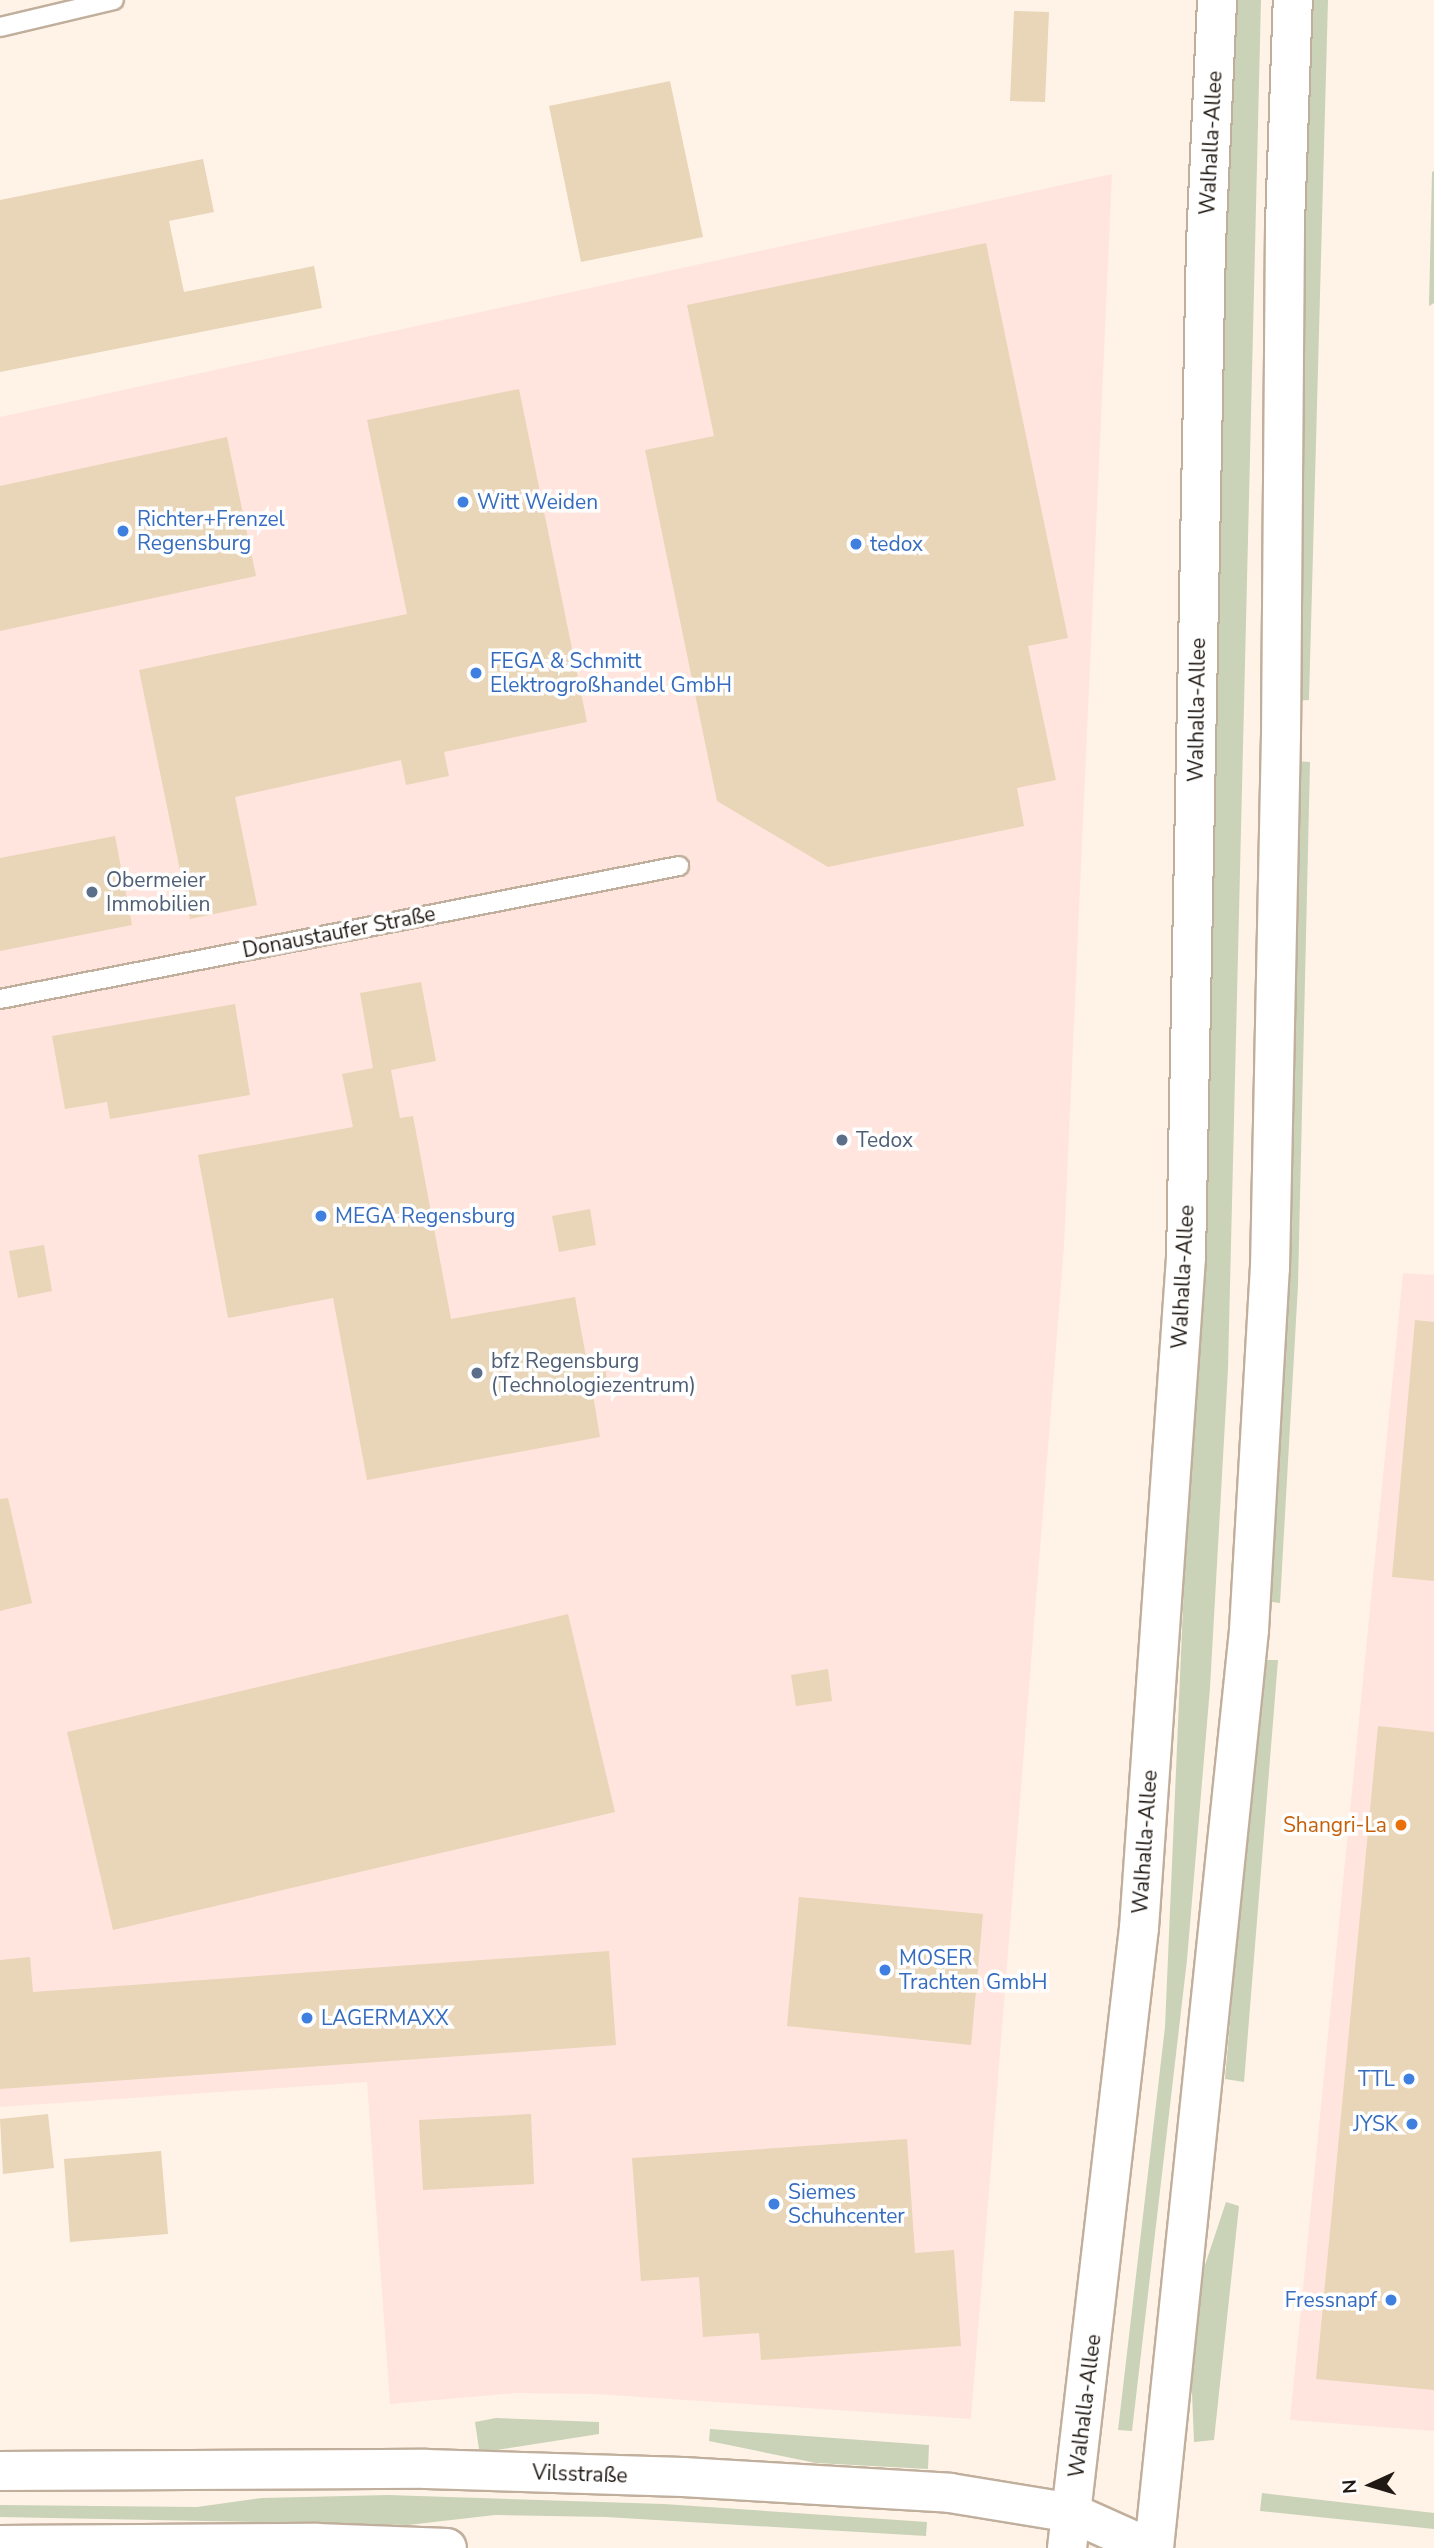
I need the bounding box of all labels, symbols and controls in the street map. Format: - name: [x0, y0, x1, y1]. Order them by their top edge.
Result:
- street label: Walhalla-Allee: [1195, 70, 1227, 216]
- place label: Witt Weiden: [477, 489, 598, 515]
- marker: Witt Weiden: [455, 494, 471, 510]
- place label: Richter+Frenzel Regensburg: [137, 506, 285, 556]
- marker: Richter+Frenzel Regensburg: [115, 523, 131, 539]
- place label: tedox: [870, 531, 923, 557]
- marker: tedox: [848, 536, 864, 552]
- street label: Walhalla-Allee: [1183, 638, 1211, 782]
- place label: FEGA & Schmitt Elektrogroßhandel GmbH: [490, 648, 732, 698]
- marker: FEGA & Schmitt Elektrogroßhandel GmbH: [468, 665, 484, 681]
- place label: Obermeier Immobilien: [106, 867, 210, 917]
- marker: Obermeier Immobilien: [84, 884, 100, 900]
- street label: Donaustaufer Straße: [240, 901, 438, 963]
- place label: Tedox: [856, 1127, 913, 1153]
- marker: Tedox: [834, 1132, 850, 1148]
- place label: MEGA Regensburg: [335, 1203, 515, 1229]
- street label: Walhalla-Allee: [1167, 1204, 1199, 1350]
- marker: MEGA Regensburg: [313, 1208, 329, 1224]
- place label: bfz Regensburg (Technologiezentrum): [491, 1348, 696, 1398]
- marker: bfz Regensburg (Technologiezentrum): [469, 1365, 485, 1381]
- street label: Walhalla-Allee: [1127, 1769, 1163, 1915]
- place label: Shangri-La: [1283, 1812, 1387, 1838]
- marker: Shangri-La: [1393, 1817, 1409, 1833]
- place label: MOSER Trachten GmbH: [899, 1945, 1047, 1995]
- marker: MOSER Trachten GmbH: [877, 1962, 893, 1978]
- place label: LAGERMAXX: [321, 2005, 449, 2031]
- marker: LAGERMAXX: [299, 2010, 315, 2026]
- place label: TTL: [1358, 2066, 1395, 2092]
- marker: TTL: [1401, 2071, 1417, 2087]
- place label: JYSK: [1353, 2111, 1398, 2137]
- marker: JYSK: [1404, 2116, 1420, 2132]
- place label: Siemes Schuhcenter: [788, 2179, 905, 2229]
- marker: Siemes Schuhcenter: [766, 2196, 782, 2212]
- place label: Fressnapf: [1285, 2287, 1377, 2313]
- marker: Fressnapf: [1383, 2292, 1399, 2308]
- street label: Walhalla-Allee: [1064, 2333, 1106, 2479]
- north arrow: [1336, 2450, 1406, 2520]
- street label: Vilsstraße: [532, 2460, 628, 2488]
- text: N: [1337, 2478, 1364, 2494]

